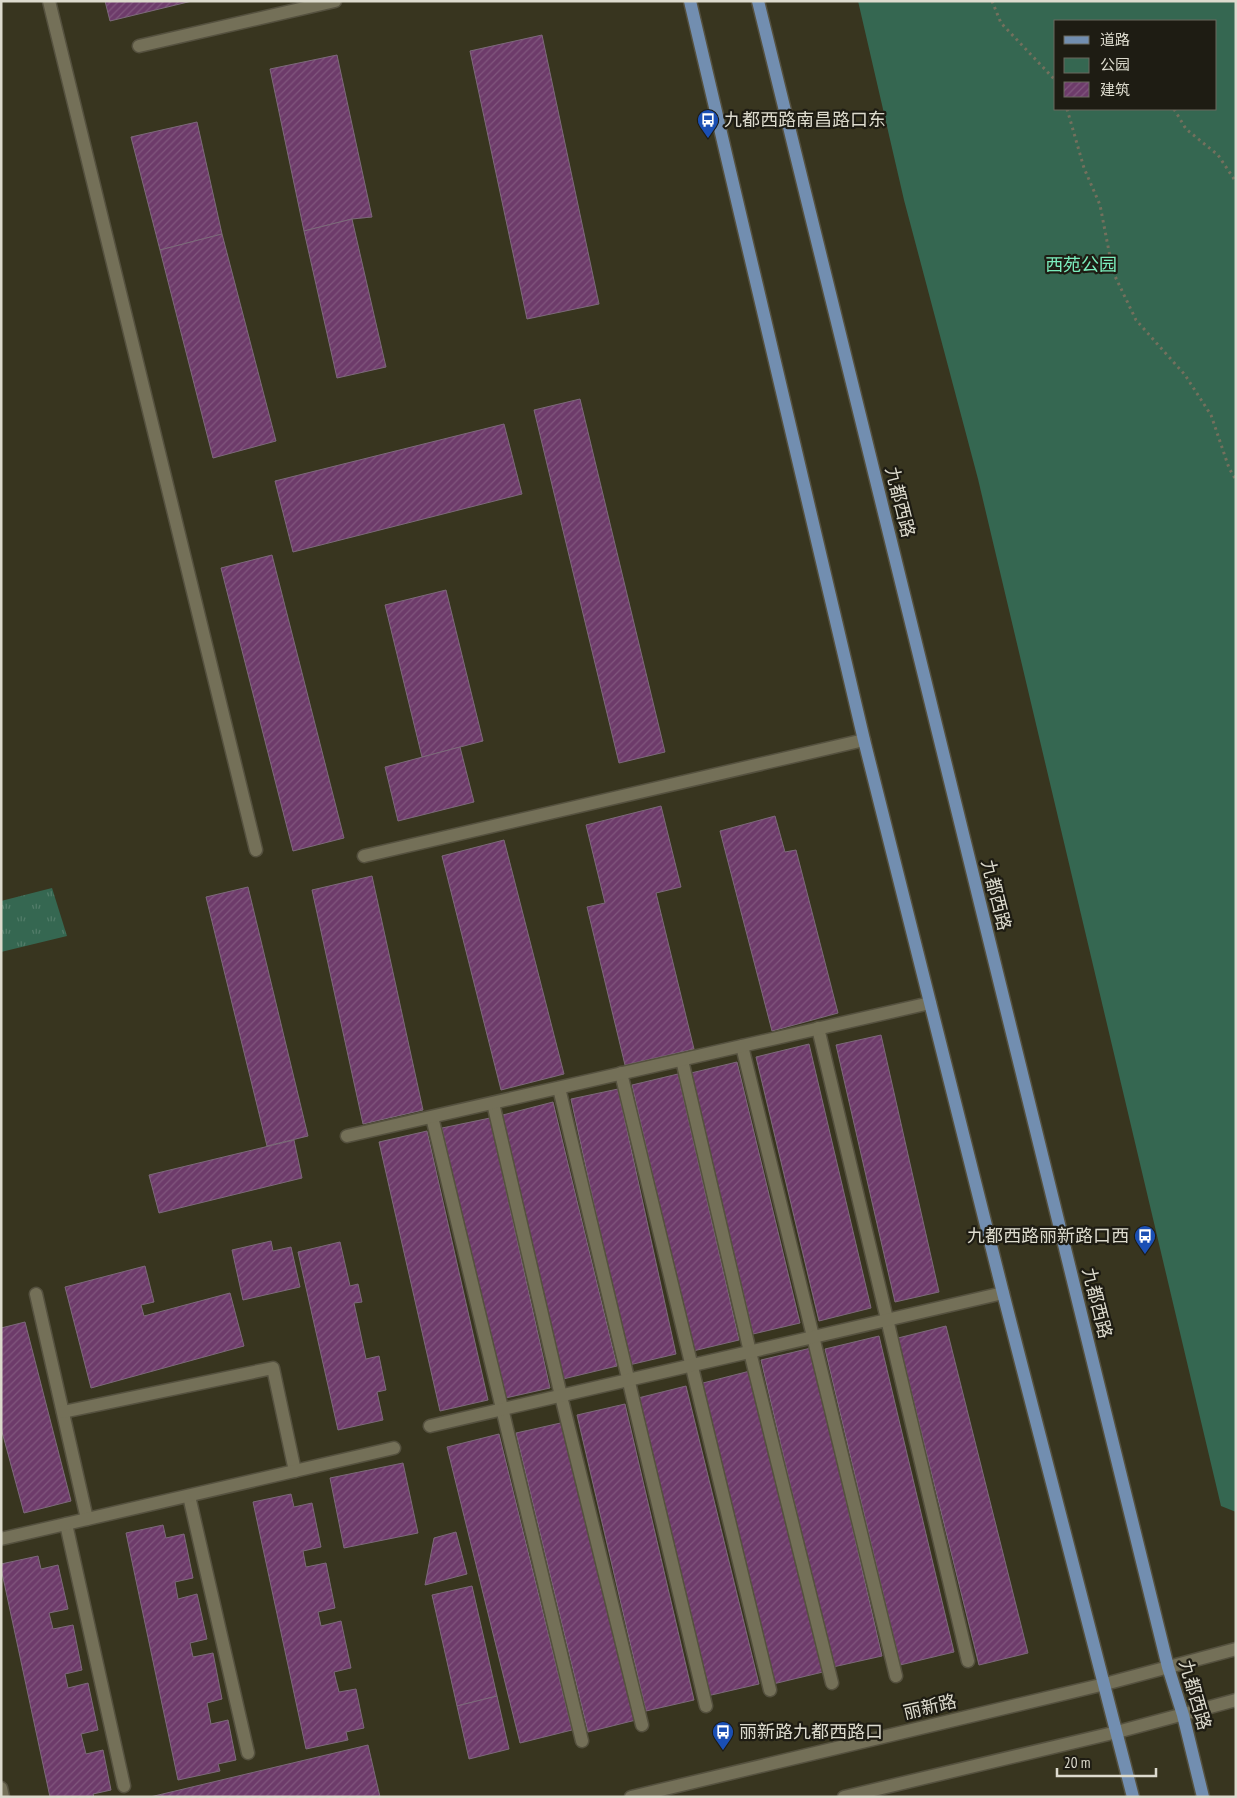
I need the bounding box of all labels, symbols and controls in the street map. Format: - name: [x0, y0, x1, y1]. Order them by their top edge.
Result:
- legend: [1054, 20, 1217, 110]
- text: 道路: [1100, 30, 1130, 49]
- text: 公园: [1100, 55, 1130, 74]
- text: 建筑: [1100, 80, 1130, 99]
- bus stop icon: 九都西路南昌路口东: [696, 108, 720, 139]
- place label: 九都西路南昌路口东: [724, 108, 886, 131]
- park label: 西苑公园: [1045, 253, 1117, 276]
- street label: 九都西路: [881, 464, 920, 540]
- street label: 九都西路: [977, 857, 1016, 933]
- place label: 九都西路丽新路口西: [967, 1224, 1129, 1247]
- bus stop icon: 九都西路丽新路口西: [1133, 1224, 1157, 1255]
- street label: 九都西路: [1078, 1265, 1117, 1341]
- street label: 九都西路: [1175, 1657, 1216, 1733]
- street label: 丽新路: [901, 1689, 959, 1724]
- bus stop icon: 丽新路九都西路口: [711, 1720, 735, 1751]
- place label: 丽新路九都西路口: [739, 1720, 883, 1743]
- scale bar: [1057, 1746, 1156, 1778]
- text: 20 m: [1064, 1753, 1090, 1772]

